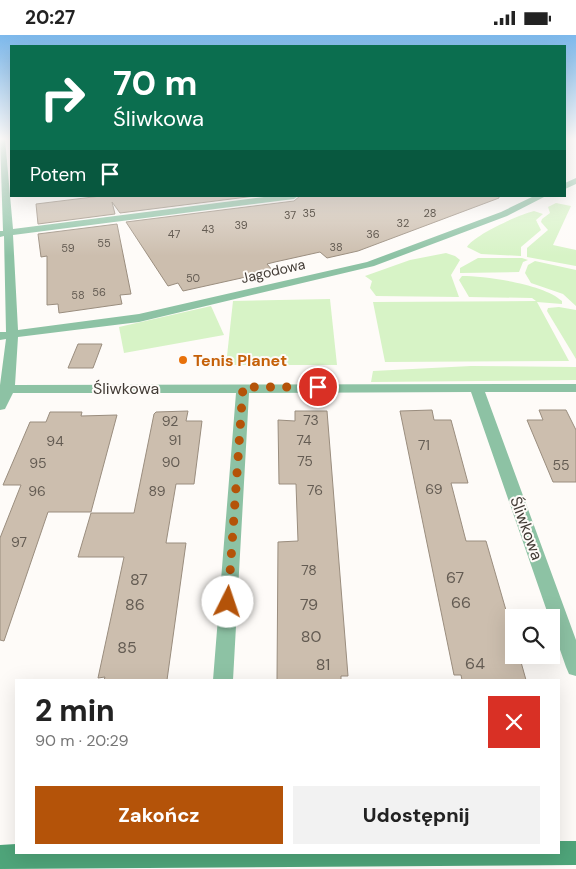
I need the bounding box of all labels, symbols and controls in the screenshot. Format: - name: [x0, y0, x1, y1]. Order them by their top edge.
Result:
- text: 20:27: [25, 5, 75, 30]
- text: 70 m: [113, 60, 197, 106]
- icon: right: [30, 65, 95, 130]
- text: Śliwkowa: [113, 104, 204, 133]
- icon: arrive: [96, 160, 124, 188]
- text: Potem: [30, 162, 86, 187]
- house number: 35: [302, 206, 316, 220]
- house number: 28: [424, 206, 436, 220]
- house number: 37: [284, 208, 296, 222]
- house number: 32: [397, 216, 409, 230]
- house number: 39: [234, 218, 248, 232]
- house number: 43: [201, 222, 215, 236]
- house number: 47: [168, 227, 180, 241]
- house number: 36: [366, 227, 380, 241]
- house number: 55: [97, 236, 111, 250]
- house number: 38: [329, 240, 343, 254]
- house number: 59: [61, 241, 75, 255]
- street label: Jagodowa: [239, 255, 307, 287]
- house number: 50: [186, 271, 200, 285]
- house number: 56: [92, 285, 106, 299]
- house number: 58: [71, 288, 85, 302]
- place label: Tenis Planet: [193, 350, 287, 371]
- marker: Tenis Planet: [177, 354, 189, 366]
- pin: [297, 366, 339, 408]
- icon: arrive: [304, 373, 332, 401]
- street label: Śliwkowa: [93, 378, 159, 399]
- house number: 73: [303, 411, 319, 429]
- house number: 92: [162, 412, 178, 430]
- house number: 91: [169, 431, 181, 449]
- house number: 74: [296, 431, 312, 449]
- house number: 94: [46, 432, 64, 450]
- house number: 71: [418, 436, 430, 454]
- house number: 75: [297, 452, 313, 470]
- house number: 90: [162, 453, 180, 471]
- house number: 95: [29, 454, 47, 472]
- house number: 55: [552, 456, 570, 474]
- house number: 69: [425, 480, 443, 498]
- house number: 76: [307, 481, 323, 499]
- house number: 96: [28, 482, 46, 500]
- house number: 89: [149, 482, 166, 500]
- street label: Śliwkowa: [505, 493, 548, 563]
- house number: 97: [11, 533, 27, 551]
- house number: 78: [301, 561, 317, 579]
- house number: 67: [446, 567, 464, 588]
- house number: 87: [130, 569, 148, 590]
- position arrow: [201, 575, 253, 627]
- house number: 66: [451, 592, 471, 613]
- house number: 86: [125, 594, 145, 615]
- house number: 79: [300, 594, 318, 615]
- map controls: [505, 609, 560, 664]
- button: search: [505, 609, 560, 664]
- house number: 80: [301, 626, 321, 647]
- house number: 85: [117, 637, 137, 658]
- house number: 64: [465, 653, 485, 674]
- house number: 81: [316, 654, 330, 675]
- text: 2 min: [35, 691, 115, 730]
- button: close: [488, 696, 540, 748]
- text: 90 m · 20:29: [35, 730, 129, 751]
- button: Zakończ: [35, 786, 283, 844]
- button: Udostępnij: [293, 786, 540, 844]

